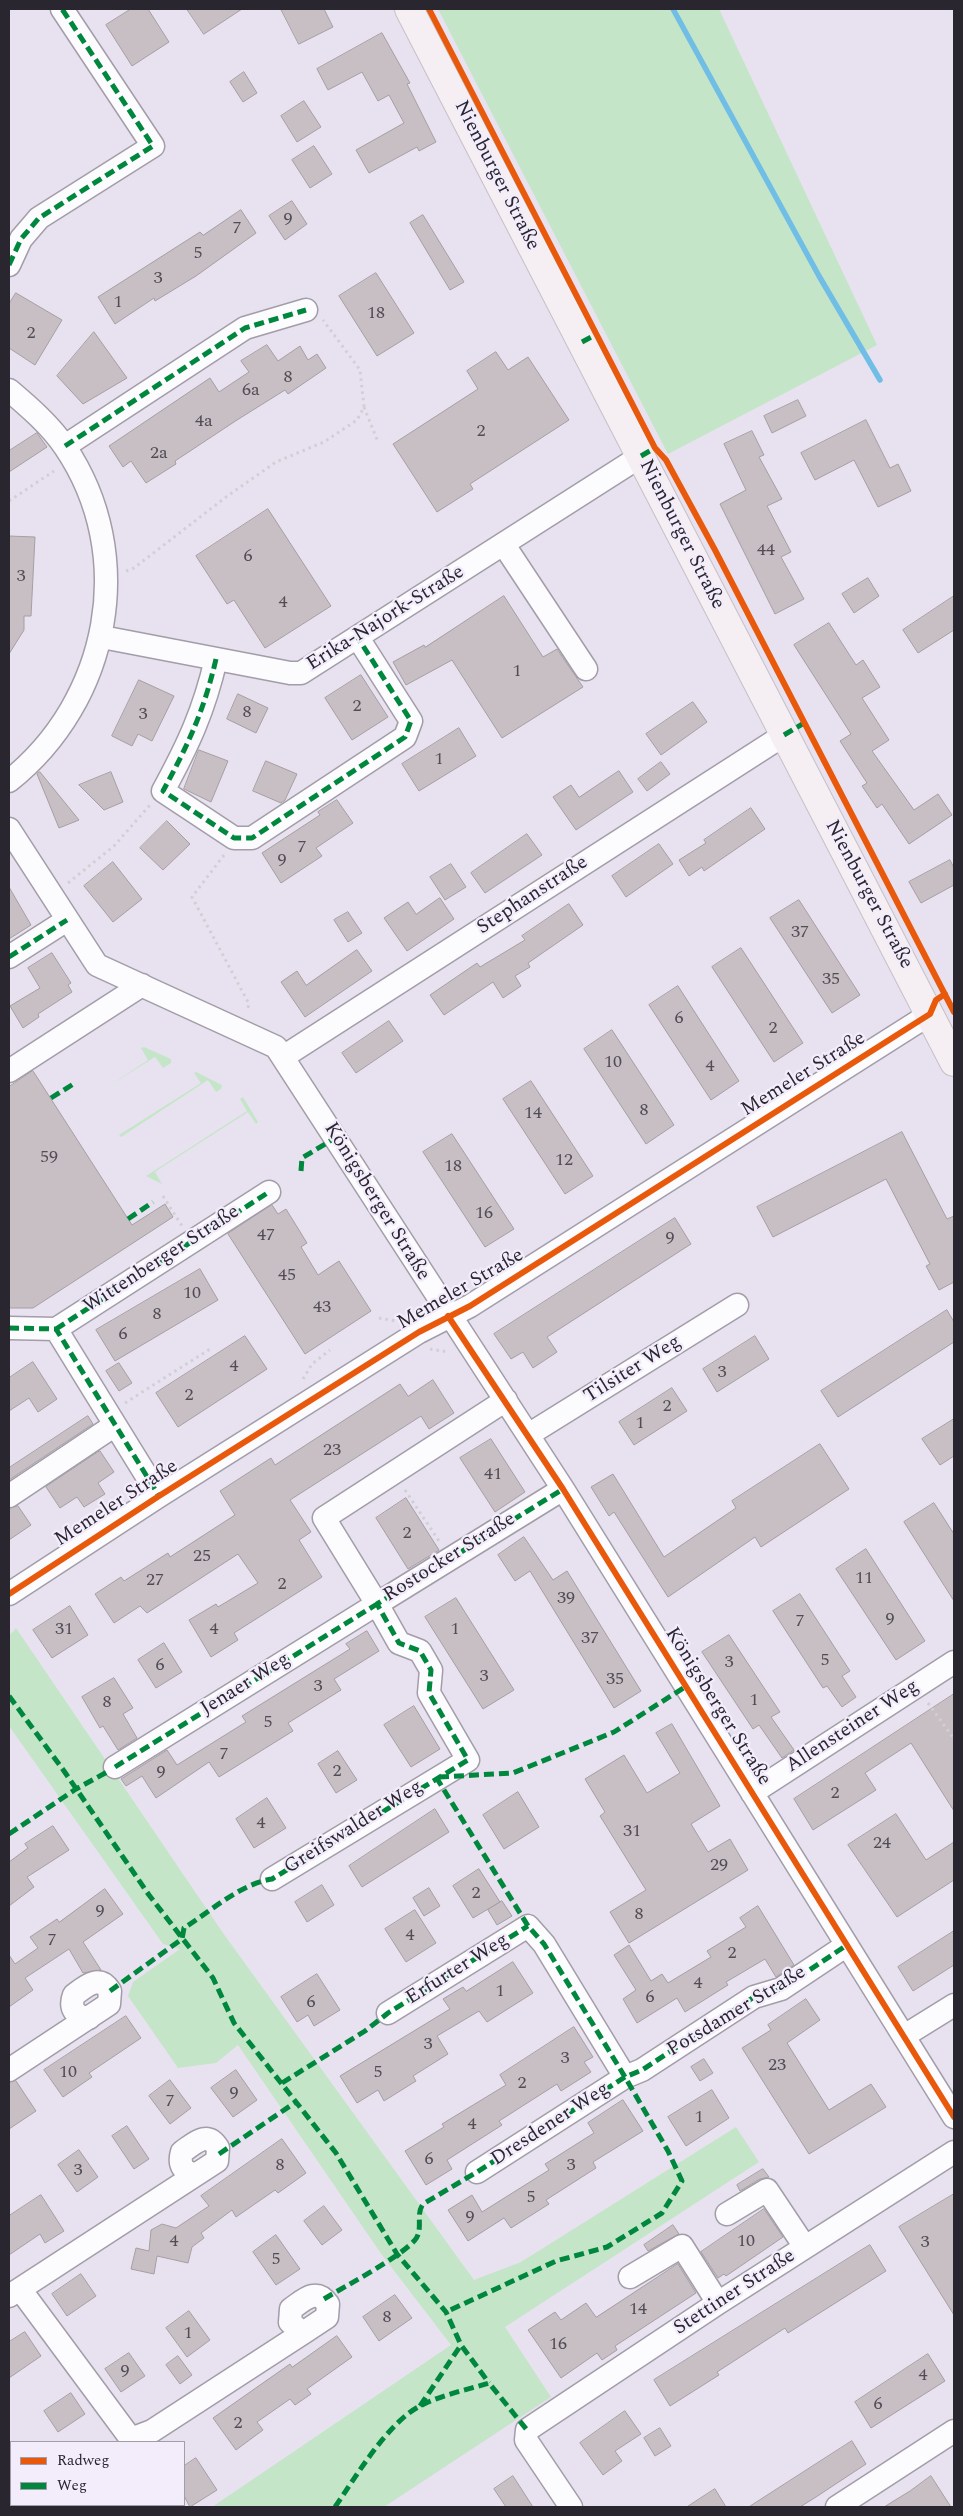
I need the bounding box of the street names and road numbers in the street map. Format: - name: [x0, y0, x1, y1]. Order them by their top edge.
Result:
- street label: Nienburger Straße: [448, 97, 544, 255]
- street label: Nienburger Straße: [633, 456, 729, 614]
- street label: Erika-Najork-Straße: [303, 561, 469, 677]
- street label: Nienburger Straße: [819, 817, 917, 973]
- street label: Stephanstraße: [473, 851, 593, 941]
- street label: Memeler Straße: [737, 1027, 871, 1123]
- street label: Königsberger Straße: [318, 1119, 434, 1285]
- street label: Wittenberger Straße: [80, 1201, 244, 1319]
- street label: Memeler Straße: [394, 1244, 528, 1336]
- street label: Tilsiter Weg: [580, 1331, 686, 1409]
- street label: Memeler Straße: [51, 1455, 183, 1553]
- street label: Rostocker Straße: [380, 1508, 520, 1608]
- street label: Königsberger Straße: [659, 1624, 775, 1790]
- street label: Jenaer Weg: [197, 1648, 295, 1722]
- street label: Allensteiner Weg: [782, 1675, 924, 1779]
- street label: Greifswalder Weg: [280, 1776, 428, 1880]
- street label: Erfurter Weg: [402, 1929, 514, 2011]
- street label: Potsdamer Straße: [663, 1961, 811, 2063]
- street label: Dresdener Weg: [487, 2078, 615, 2172]
- street label: Stettiner Straße: [670, 2245, 800, 2341]

